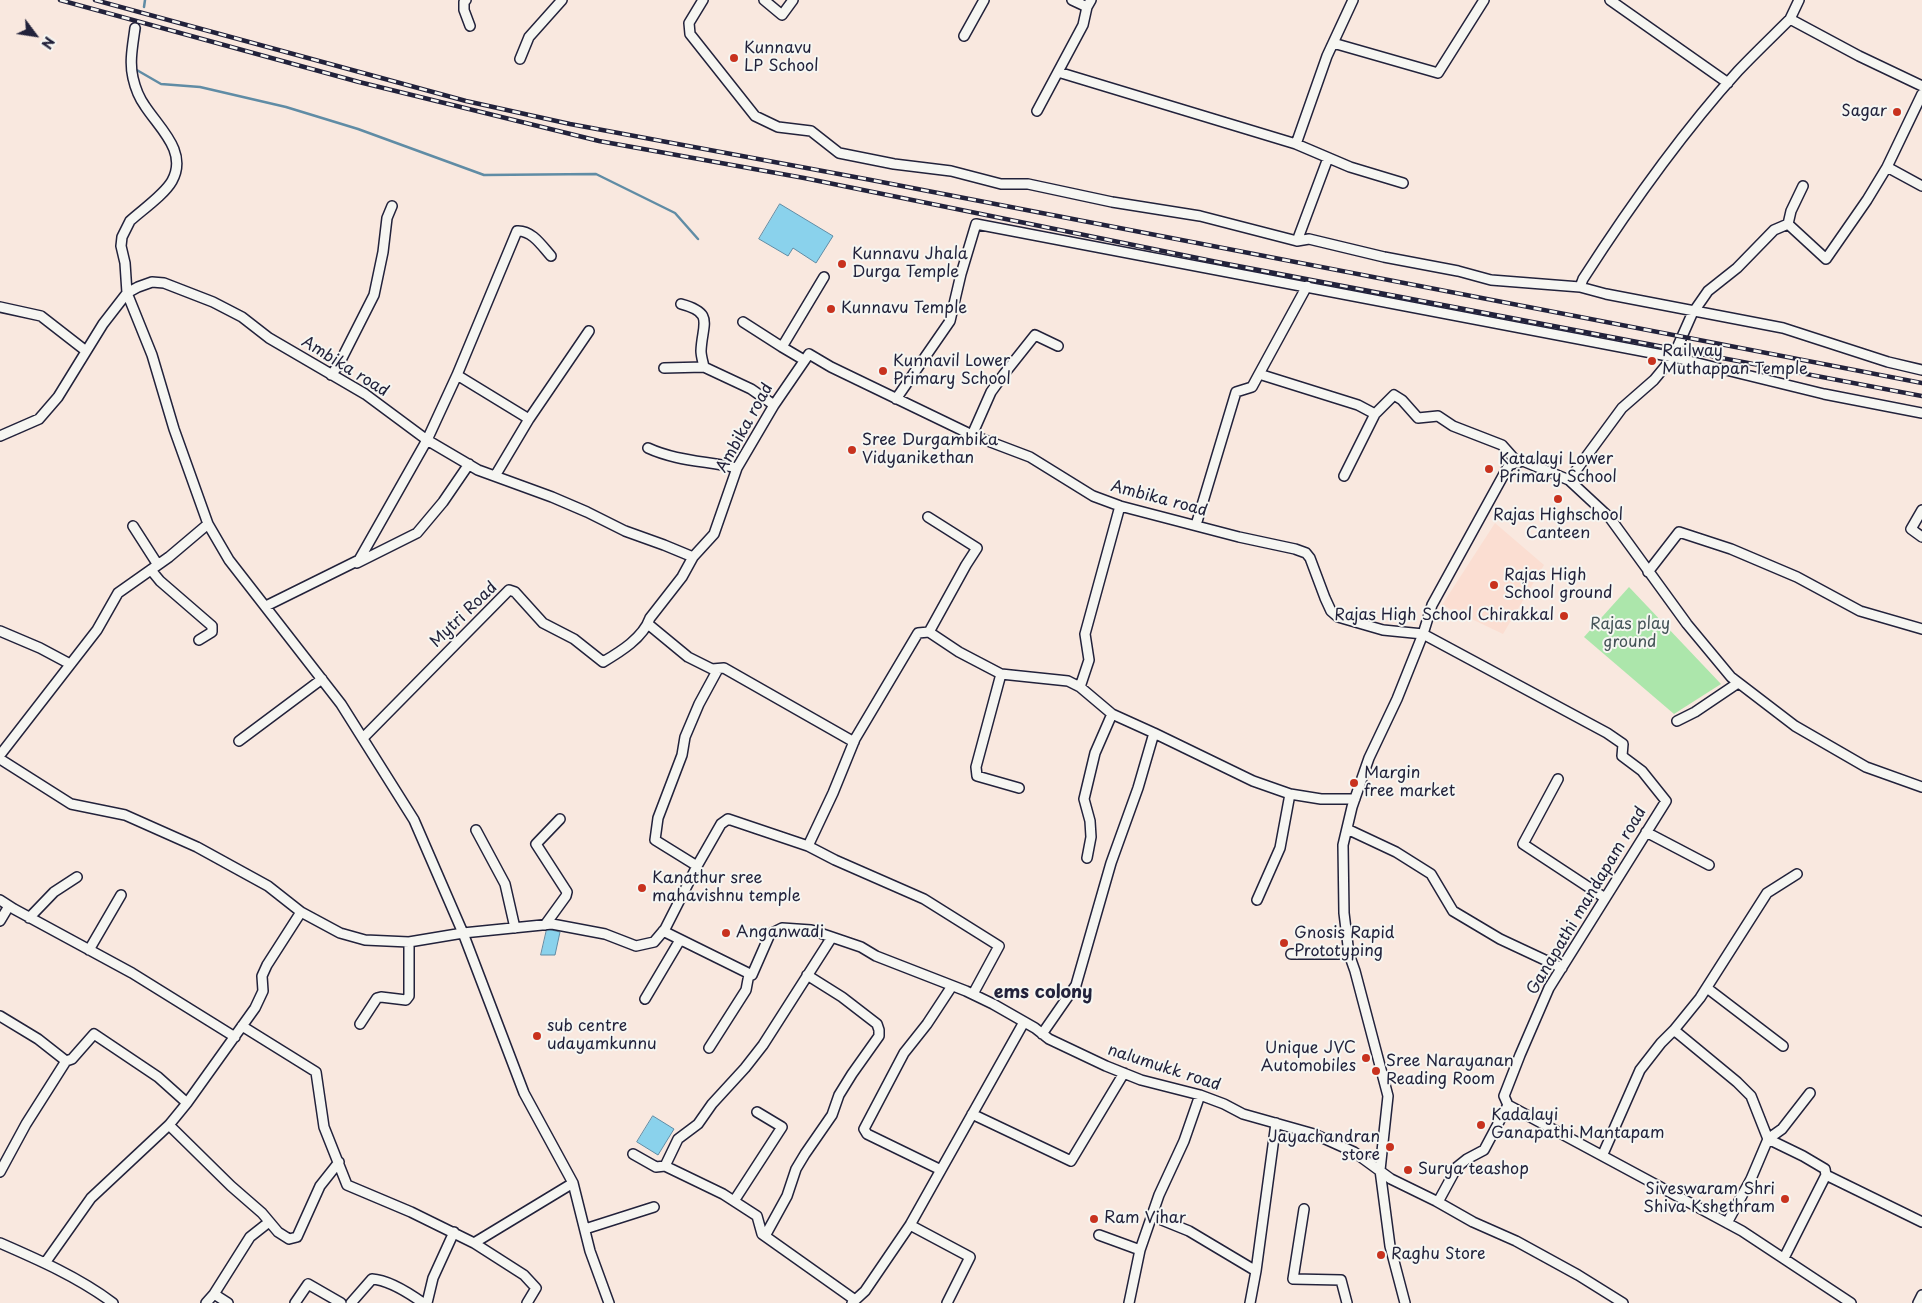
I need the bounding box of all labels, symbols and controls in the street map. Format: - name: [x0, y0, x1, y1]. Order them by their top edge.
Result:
- north arrow: [10, 10, 60, 60]
- text: N: [36, 33, 60, 53]
- place label: Kunnavu LP School: [744, 39, 819, 77]
- marker: Kunnavu LP School: [728, 52, 740, 64]
- place label: Sagar: [1841, 102, 1887, 122]
- marker: Sagar: [1891, 106, 1903, 118]
- place label: Kunnavu Jhala Durga Temple: [852, 245, 968, 283]
- marker: Kunnavu Jhala Durga Temple: [836, 258, 848, 270]
- place label: Kunnavu Temple: [841, 299, 967, 319]
- marker: Kunnavu Temple: [825, 303, 837, 315]
- street label: Ambika road: [298, 333, 392, 401]
- place label: Railway Muthappan Temple: [1662, 342, 1808, 380]
- place label: Kunnavil Lower Primary School: [893, 352, 1011, 390]
- marker: Railway Muthappan Temple: [1646, 355, 1658, 367]
- marker: Kunnavil Lower Primary School: [877, 365, 889, 377]
- street label: Ambika road: [713, 380, 777, 476]
- place label: Sree Durgambika Vidyanikethan: [862, 431, 998, 469]
- marker: Sree Durgambika Vidyanikethan: [846, 444, 858, 456]
- place label: Katalayi Lower Primary School: [1499, 450, 1617, 488]
- marker: Katalayi Lower Primary School: [1483, 463, 1495, 475]
- street label: Ambika road: [1109, 477, 1209, 521]
- marker: Rajas Highschool Canteen: [1552, 493, 1564, 505]
- place label: Rajas Highschool Canteen: [1493, 506, 1623, 544]
- place label: Rajas High School ground: [1504, 566, 1612, 604]
- street label: Mytri Road: [426, 578, 502, 652]
- marker: Rajas High School ground: [1488, 579, 1500, 591]
- place label: Rajas High School Chirakkal: [1334, 606, 1554, 626]
- marker: Rajas High School Chirakkal: [1558, 610, 1570, 622]
- park label: Rajas play ground: [1590, 615, 1670, 653]
- place label: Margin free market: [1364, 764, 1455, 802]
- marker: Margin free market: [1348, 777, 1360, 789]
- street label: Ganapathi mandapam road: [1523, 804, 1651, 998]
- place label: Kanathur sree mahavishnu temple: [652, 869, 801, 907]
- marker: Kanathur sree mahavishnu temple: [636, 882, 648, 894]
- place label: Anganwadi: [736, 923, 824, 943]
- place label: Gnosis Rapid Prototyping: [1294, 924, 1395, 962]
- marker: Anganwadi: [720, 927, 732, 939]
- marker: Gnosis Rapid Prototyping: [1278, 937, 1290, 949]
- district label: ems colony: [994, 982, 1092, 1004]
- place label: sub centre udayamkunnu: [547, 1017, 657, 1055]
- marker: sub centre udayamkunnu: [531, 1030, 543, 1042]
- place label: Unique JVC Automobiles: [1261, 1039, 1356, 1077]
- street label: nalumukk road: [1105, 1041, 1223, 1095]
- marker: Unique JVC Automobiles: [1360, 1052, 1372, 1064]
- place label: Sree Narayanan Reading Room: [1386, 1052, 1514, 1090]
- marker: Sree Narayanan Reading Room: [1370, 1065, 1382, 1077]
- place label: Kadalayi Ganapathi Mantapam: [1491, 1106, 1664, 1144]
- marker: Kadalayi Ganapathi Mantapam: [1475, 1119, 1487, 1131]
- place label: Jayachandran store: [1269, 1128, 1380, 1166]
- marker: Jayachandran store: [1384, 1141, 1396, 1153]
- place label: Surya teashop: [1418, 1160, 1529, 1180]
- marker: Surya teashop: [1402, 1164, 1414, 1176]
- place label: Siveswaram Shri Shiva Kshethram: [1643, 1180, 1775, 1218]
- marker: Siveswaram Shri Shiva Kshethram: [1779, 1193, 1791, 1205]
- place label: Ram Vihar: [1104, 1209, 1186, 1229]
- marker: Ram Vihar: [1088, 1213, 1100, 1225]
- place label: Raghu Store: [1391, 1245, 1486, 1265]
- marker: Raghu Store: [1375, 1249, 1387, 1261]

